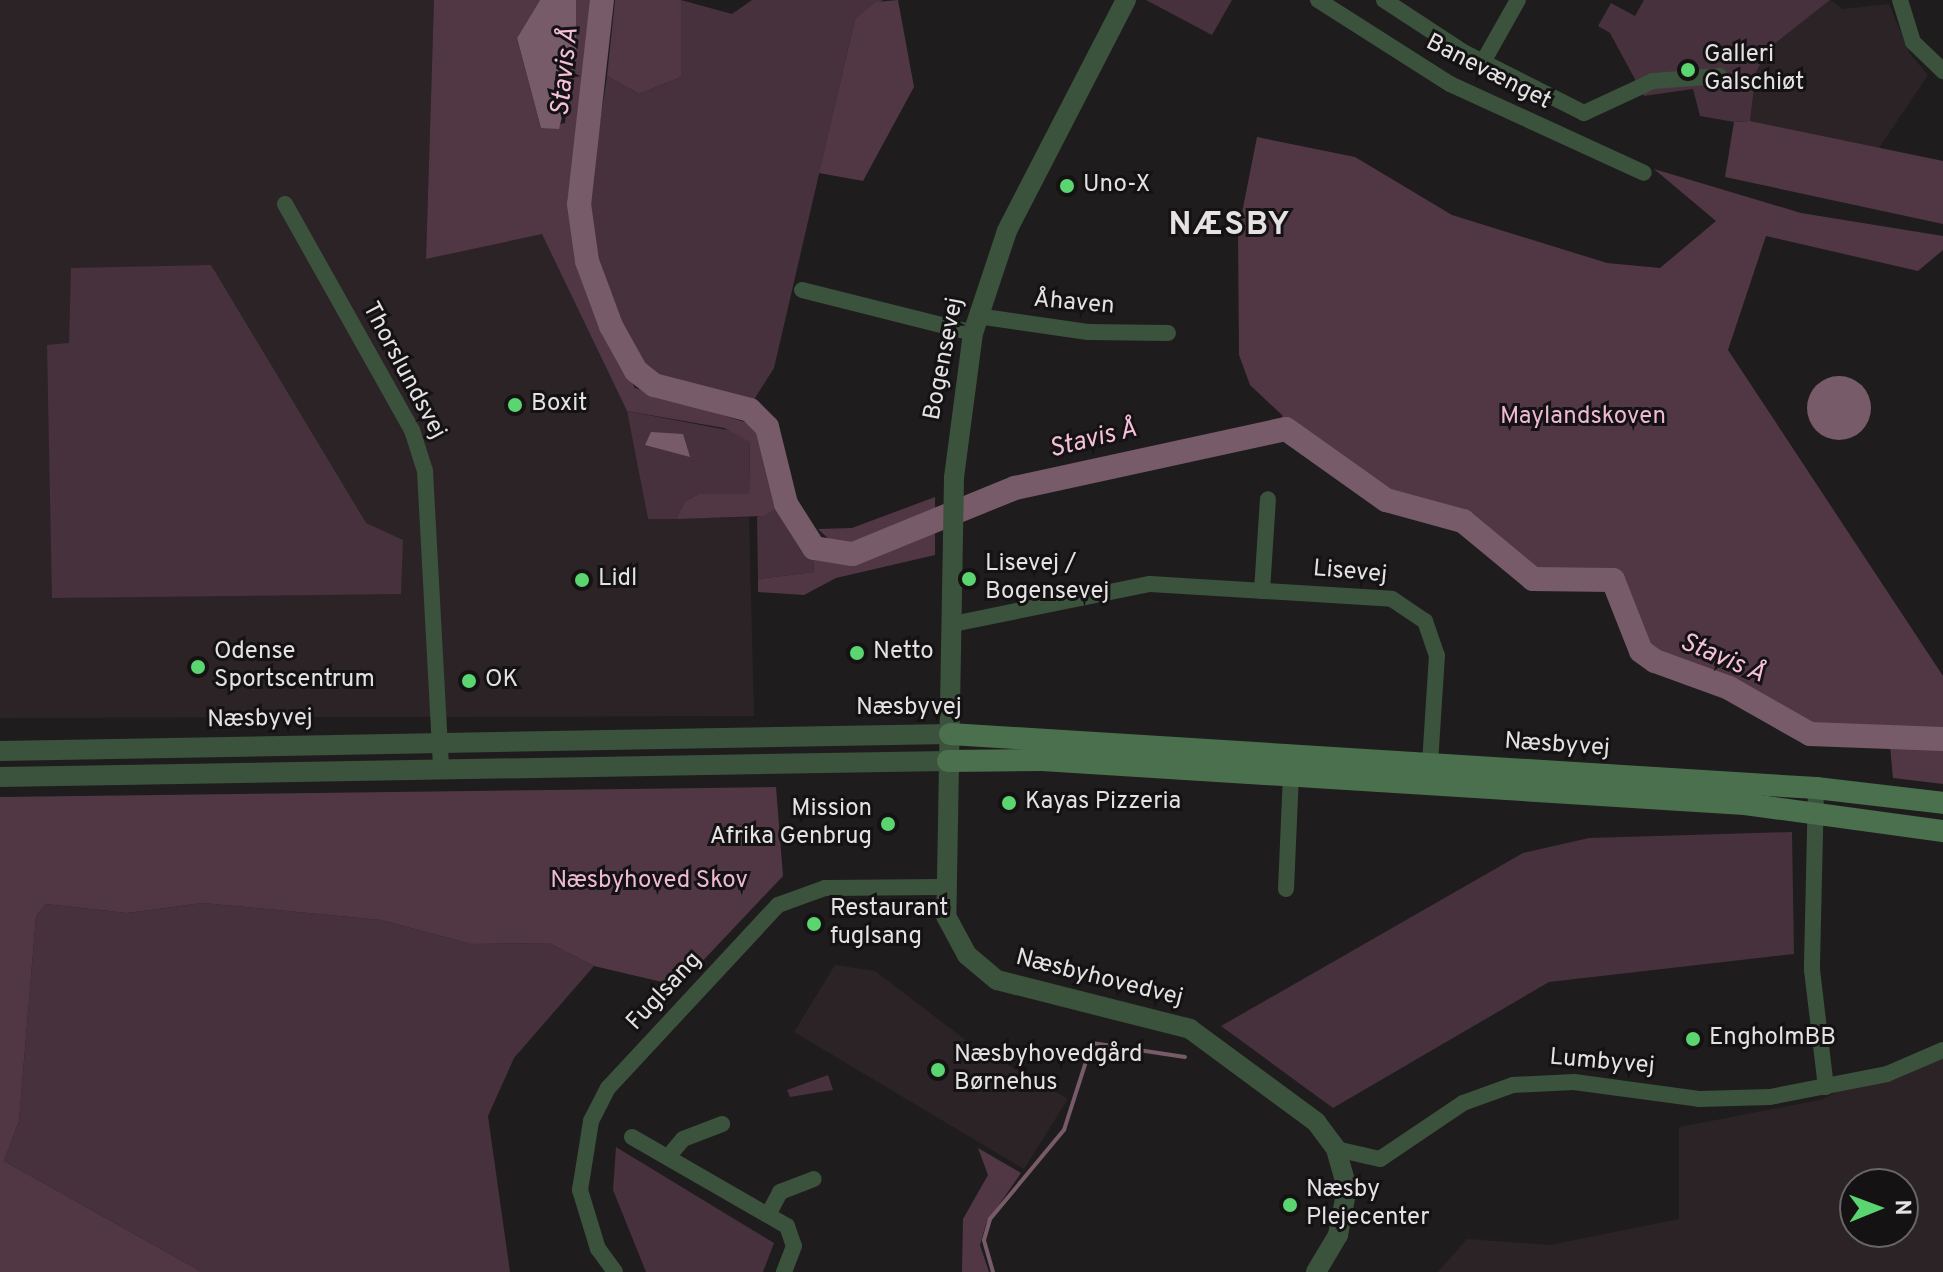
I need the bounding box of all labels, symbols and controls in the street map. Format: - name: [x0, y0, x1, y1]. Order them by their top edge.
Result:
- water label: Stavis Å: [546, 25, 586, 119]
- street label: Banevænget: [1421, 29, 1555, 117]
- place label: Galleri Galschiøt: [1704, 42, 1804, 98]
- marker: Galleri Galschiøt: [1679, 61, 1697, 79]
- place label: Uno-X: [1083, 172, 1150, 200]
- marker: Uno-X: [1058, 177, 1076, 195]
- district label: NÆSBY: [1169, 207, 1291, 245]
- street label: Åhaven: [1032, 286, 1116, 322]
- street label: Bogensevej: [919, 295, 971, 423]
- street label: Thorslundsvej: [355, 298, 451, 444]
- place label: Boxit: [531, 391, 587, 419]
- marker: Boxit: [506, 396, 524, 414]
- park label: Maylandskoven: [1500, 404, 1666, 432]
- water label: Stavis Å: [1045, 414, 1141, 466]
- place label: Lisevej / Bogensevej: [985, 551, 1109, 607]
- street label: Lisevej: [1312, 555, 1388, 591]
- place label: Lidl: [598, 566, 637, 594]
- marker: Lisevej / Bogensevej: [960, 570, 978, 588]
- marker: Lidl: [573, 571, 591, 589]
- water label: Stavis Å: [1674, 627, 1770, 691]
- place label: Odense Sportscentrum: [214, 639, 375, 695]
- place label: Netto: [873, 639, 934, 667]
- marker: Netto: [848, 644, 866, 662]
- marker: Odense Sportscentrum: [189, 658, 207, 676]
- place label: OK: [485, 667, 518, 695]
- marker: OK: [460, 672, 478, 690]
- street label: Næsbyvej: [856, 695, 962, 723]
- street label: Næsbyvej: [207, 705, 313, 735]
- street label: Næsbyvej: [1503, 728, 1611, 764]
- place label: Kayas Pizzeria: [1025, 789, 1181, 817]
- marker: Kayas Pizzeria: [1000, 794, 1018, 812]
- place label: Mission Afrika Genbrug: [710, 796, 872, 852]
- marker: Mission Afrika Genbrug: [879, 815, 897, 833]
- park label: Næsbyhoved Skov: [550, 868, 748, 896]
- place label: Restaurant fuglsang: [830, 896, 948, 952]
- marker: Restaurant fuglsang: [805, 915, 823, 933]
- street label: Næsbyhovedvej: [1012, 944, 1186, 1014]
- street label: Fuglsang: [621, 947, 709, 1037]
- place label: EngholmBB: [1709, 1025, 1836, 1053]
- marker: EngholmBB: [1684, 1030, 1702, 1048]
- place label: Næsbyhovedgård Børnehus: [954, 1042, 1142, 1098]
- street label: Lumbyvej: [1548, 1044, 1656, 1082]
- marker: Næsbyhovedgård Børnehus: [929, 1061, 947, 1079]
- north arrow: [1839, 1168, 1919, 1248]
- place label: Næsby Plejecenter: [1306, 1177, 1430, 1233]
- marker: Næsby Plejecenter: [1281, 1196, 1299, 1214]
- text: N: [1888, 1199, 1915, 1216]

